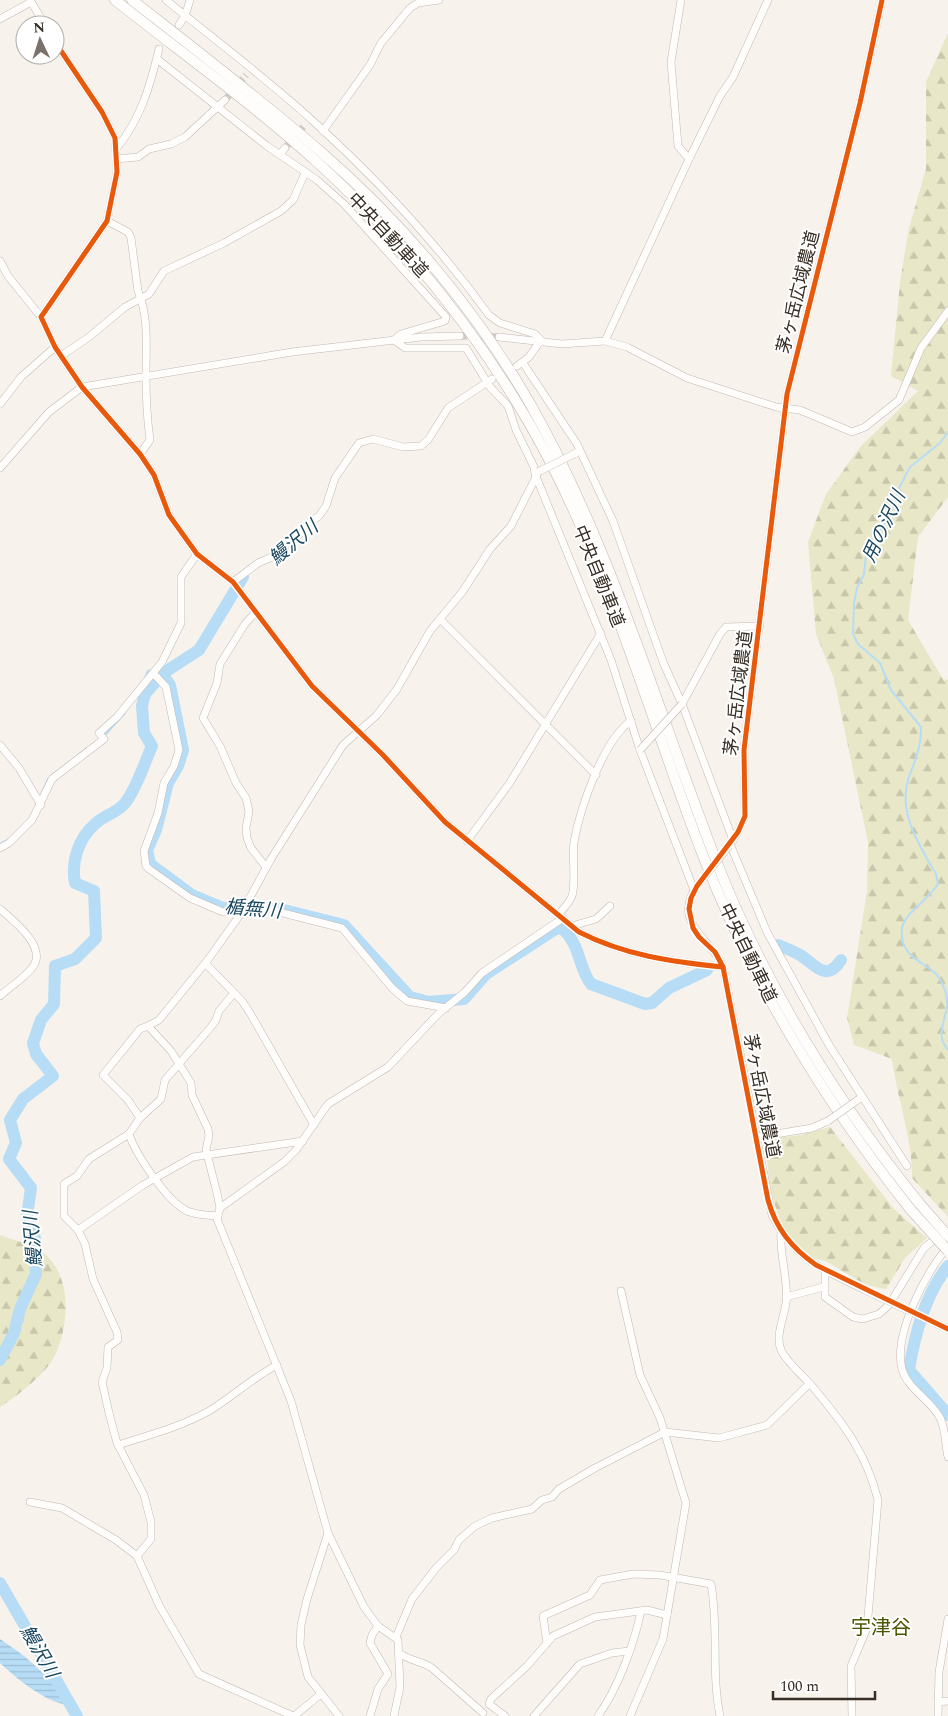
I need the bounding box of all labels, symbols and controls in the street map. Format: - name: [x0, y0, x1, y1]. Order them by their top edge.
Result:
- north arrow: [15, 15, 65, 65]
- text: N: [33, 17, 46, 38]
- street label: 中央自動車道: [341, 187, 434, 284]
- street label: 茅ヶ岳広域農道: [770, 228, 827, 357]
- water label: 用の沢川: [855, 484, 914, 567]
- water label: 鰻沢川: [263, 512, 327, 573]
- street label: 中央自動車道: [566, 521, 631, 631]
- street label: 茅ヶ岳広域農道: [717, 629, 760, 757]
- water label: 楯無川: [223, 893, 285, 927]
- street label: 中央自動車道: [712, 899, 783, 1008]
- street label: 茅ヶ岳広域農道: [736, 1032, 787, 1161]
- water label: 鰻沢川: [16, 1207, 50, 1269]
- district label: 宇津谷: [851, 1613, 911, 1643]
- water label: 鰻沢川: [12, 1620, 67, 1685]
- scale bar: [773, 1668, 876, 1700]
- text: 100 m: [780, 1675, 819, 1698]

